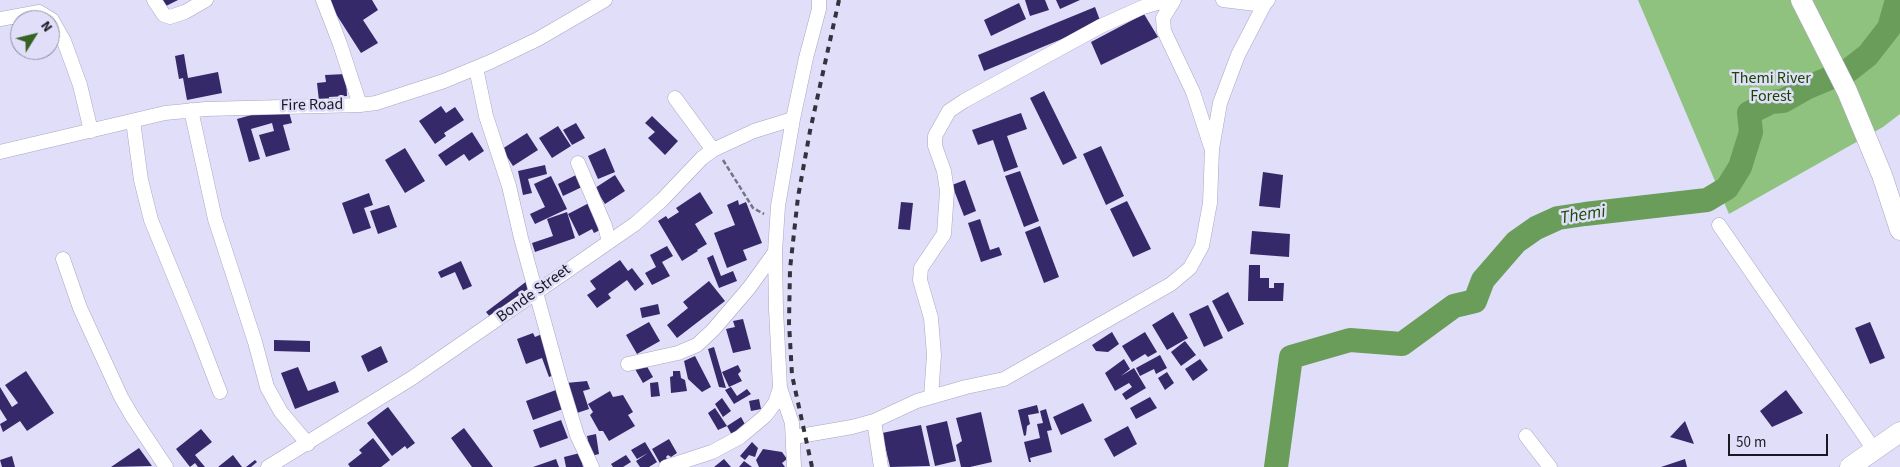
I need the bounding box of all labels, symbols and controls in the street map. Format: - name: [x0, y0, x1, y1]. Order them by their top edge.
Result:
- north arrow: [10, 10, 60, 60]
- text: N: [35, 17, 57, 36]
- park label: Themi River Forest: [1731, 69, 1811, 107]
- street label: Fire Road: [280, 96, 344, 116]
- water label: Themi: [1559, 202, 1607, 230]
- street label: Bonde Street: [493, 261, 575, 327]
- scale bar: [1730, 424, 1830, 456]
- text: 50 m: [1736, 432, 1766, 453]

